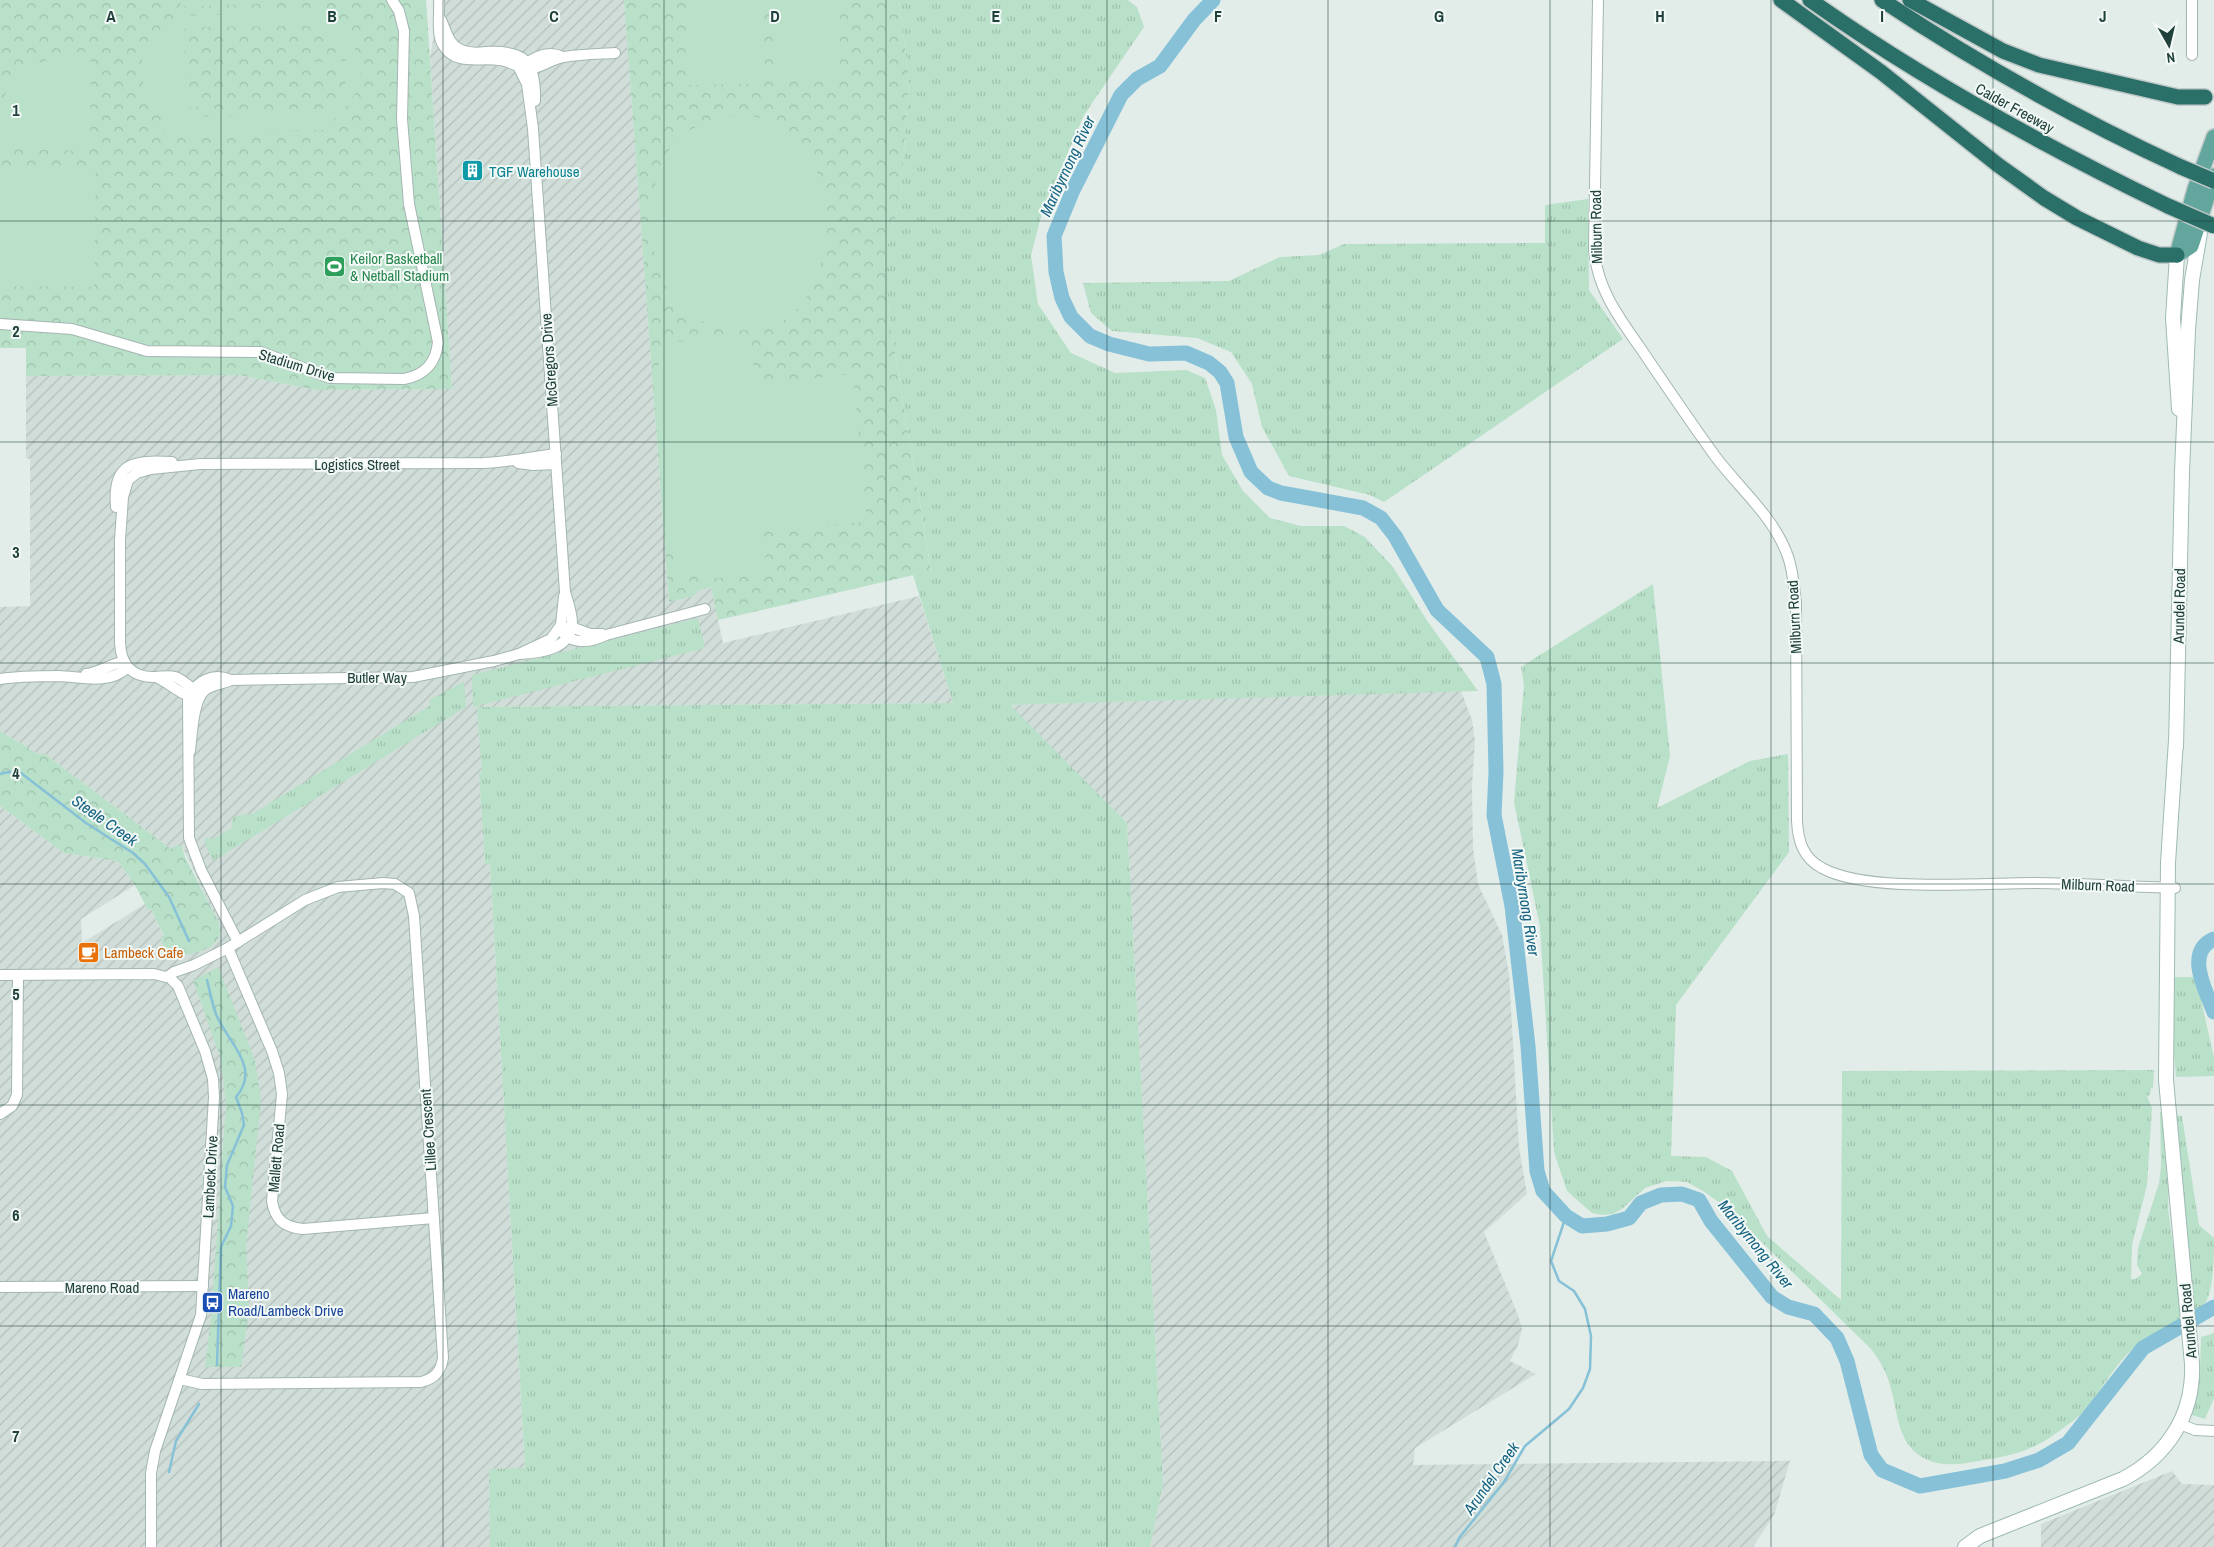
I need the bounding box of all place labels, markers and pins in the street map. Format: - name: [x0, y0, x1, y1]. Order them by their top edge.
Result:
- building icon: TGF Warehouse: [461, 159, 485, 183]
- place label: TGF Warehouse: [489, 161, 580, 182]
- place label: Keilor Basketball & Netball Stadium: [350, 248, 449, 286]
- sports icon: Keilor Basketball & Netball Stadium: [322, 255, 346, 279]
- cafe icon: Lambeck Cafe: [76, 940, 100, 964]
- place label: Lambeck Cafe: [104, 942, 183, 963]
- place label: Mareno Road/Lambeck Drive: [228, 1283, 344, 1321]
- bus stop icon: Mareno Road/Lambeck Drive: [200, 1290, 224, 1314]

